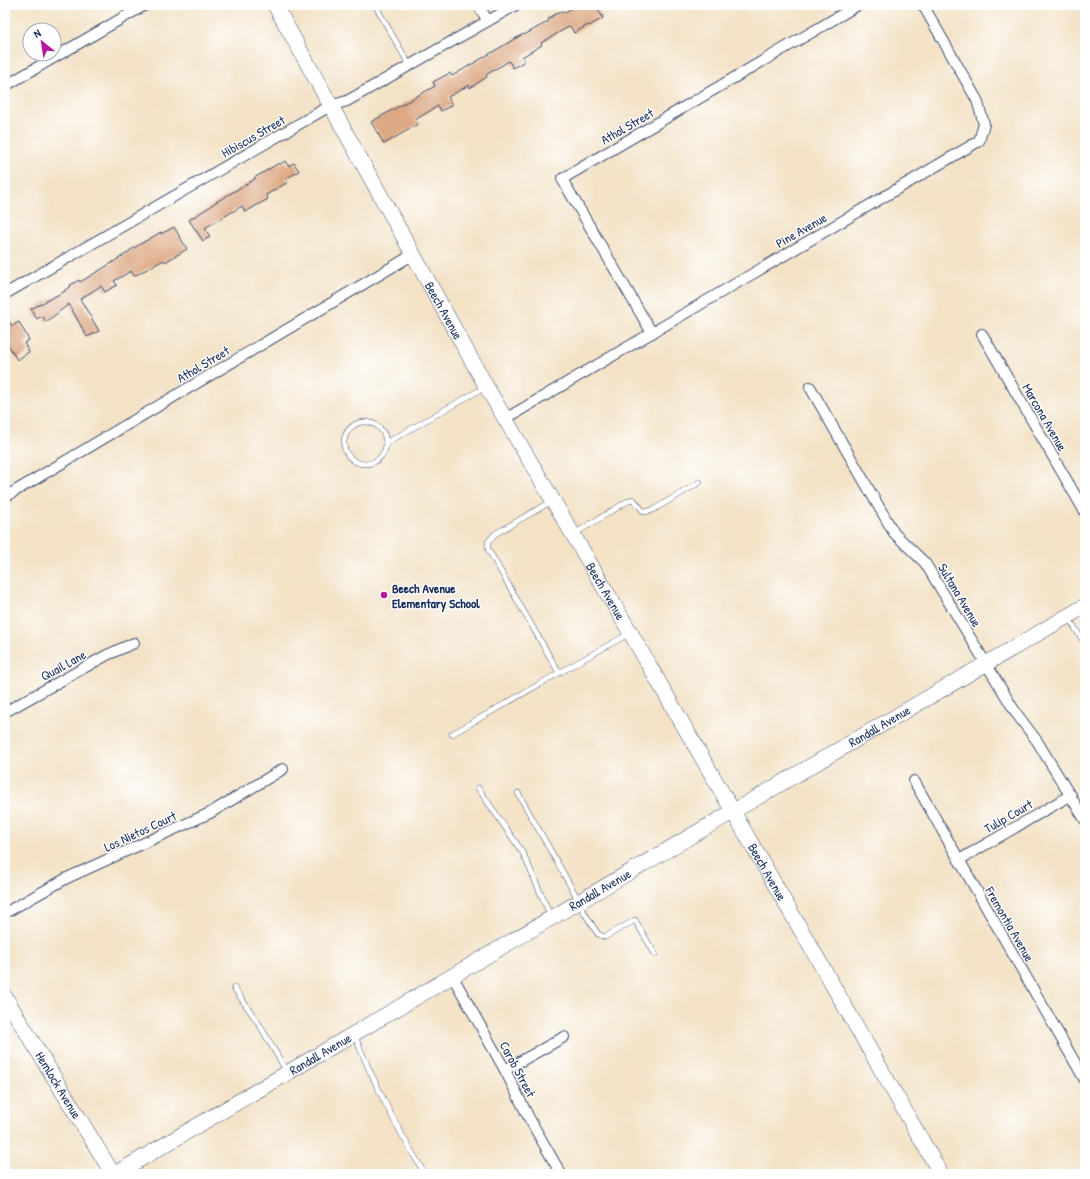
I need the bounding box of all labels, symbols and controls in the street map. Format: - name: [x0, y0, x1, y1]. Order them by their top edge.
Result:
- north arrow: [22, 22, 62, 62]
- text: N: [31, 26, 43, 41]
- street label: Athol Street: [597, 103, 657, 148]
- street label: Hibiscus Street: [218, 110, 289, 161]
- street label: Pine Avenue: [772, 208, 830, 252]
- street label: Beech Avenue: [421, 278, 467, 342]
- street label: Athol Street: [173, 341, 233, 387]
- street label: Marcona Avenue: [1018, 380, 1072, 454]
- street label: Beech Avenue: [582, 559, 630, 623]
- street label: Sultana Avenue: [934, 560, 986, 630]
- place label: Beech Avenue Elementary School: [392, 579, 480, 613]
- marker: Beech Avenue Elementary School: [379, 590, 389, 600]
- street label: Quail Lane: [37, 645, 89, 685]
- street label: Randall Avenue: [845, 701, 914, 751]
- street label: Tulip Court: [980, 795, 1036, 837]
- street label: Los Nietos Court: [101, 806, 180, 856]
- street label: Beech Avenue: [744, 840, 791, 904]
- street label: Randall Avenue: [566, 864, 634, 915]
- street label: Fremontia Avenue: [981, 882, 1039, 965]
- street label: Randall Avenue: [286, 1029, 354, 1079]
- street label: Carob Street: [496, 1038, 541, 1101]
- street label: Hemlock Avenue: [31, 1048, 86, 1122]

